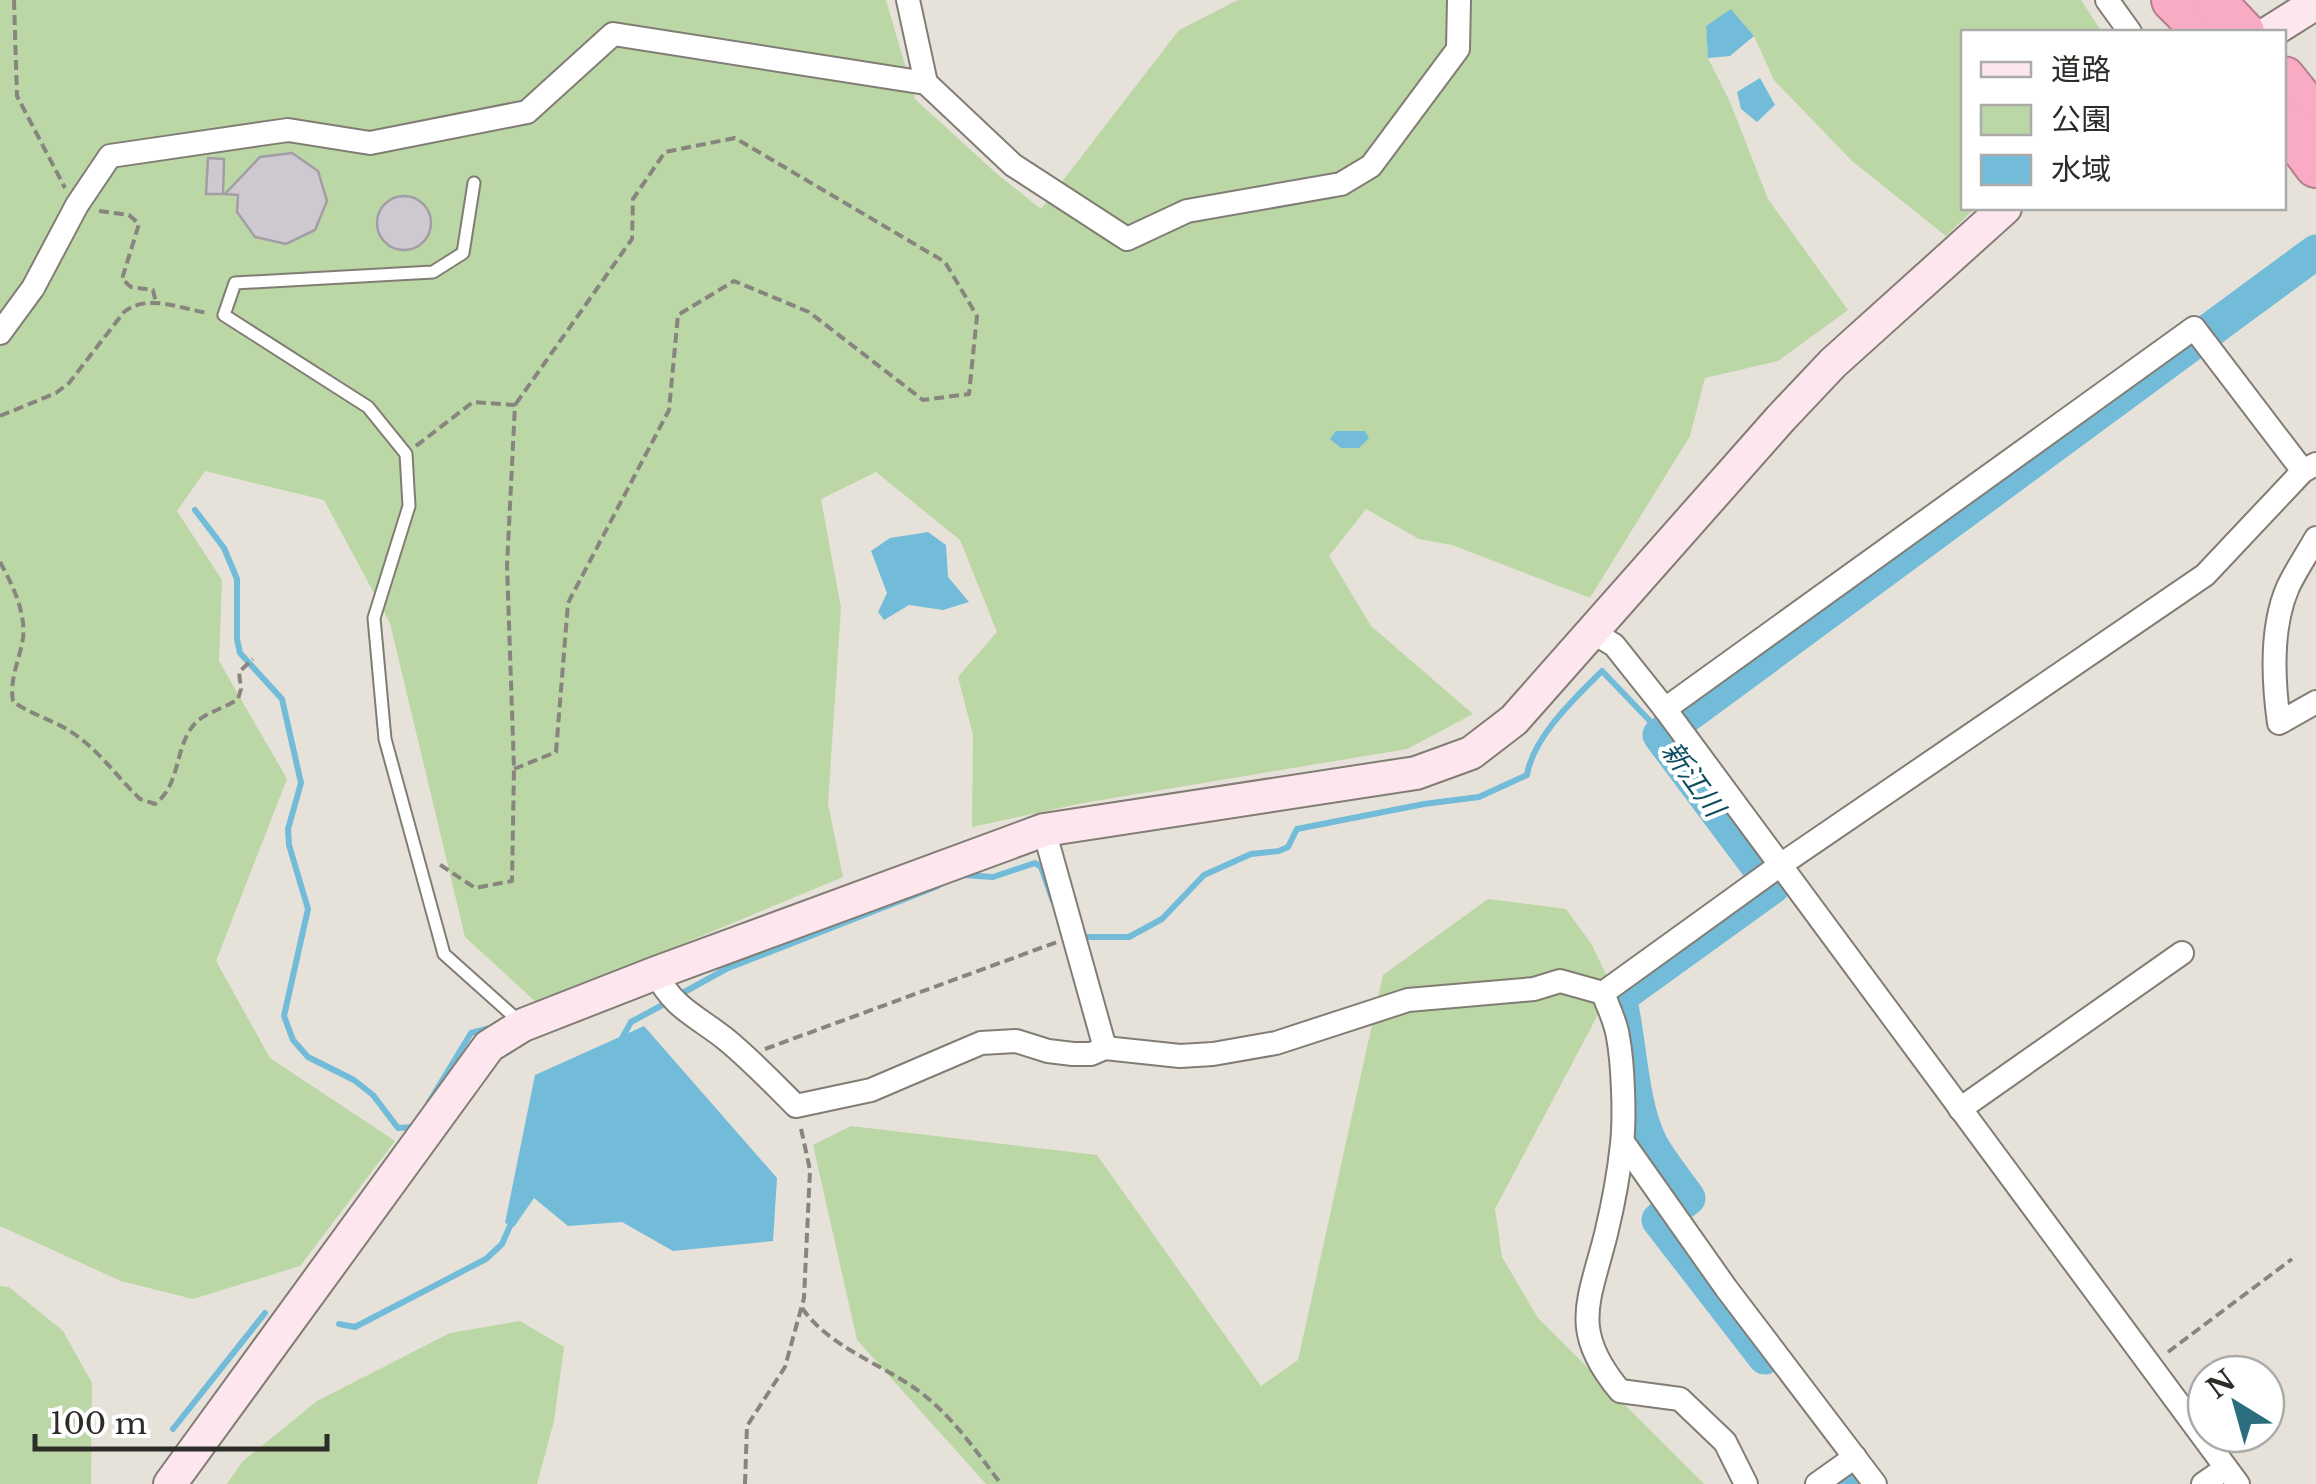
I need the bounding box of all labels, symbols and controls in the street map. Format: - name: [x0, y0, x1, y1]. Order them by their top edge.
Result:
- legend: [1961, 30, 2286, 210]
- text: 道路: [2051, 51, 2111, 88]
- text: 公園: [2051, 101, 2111, 138]
- text: 水域: [2051, 151, 2111, 188]
- water label: 新江川: [1654, 735, 1734, 826]
- north arrow: [2186, 1354, 2286, 1454]
- text: N: [2200, 1363, 2242, 1406]
- scale bar: [35, 1389, 328, 1451]
- text: 100 m: [50, 1405, 147, 1442]

